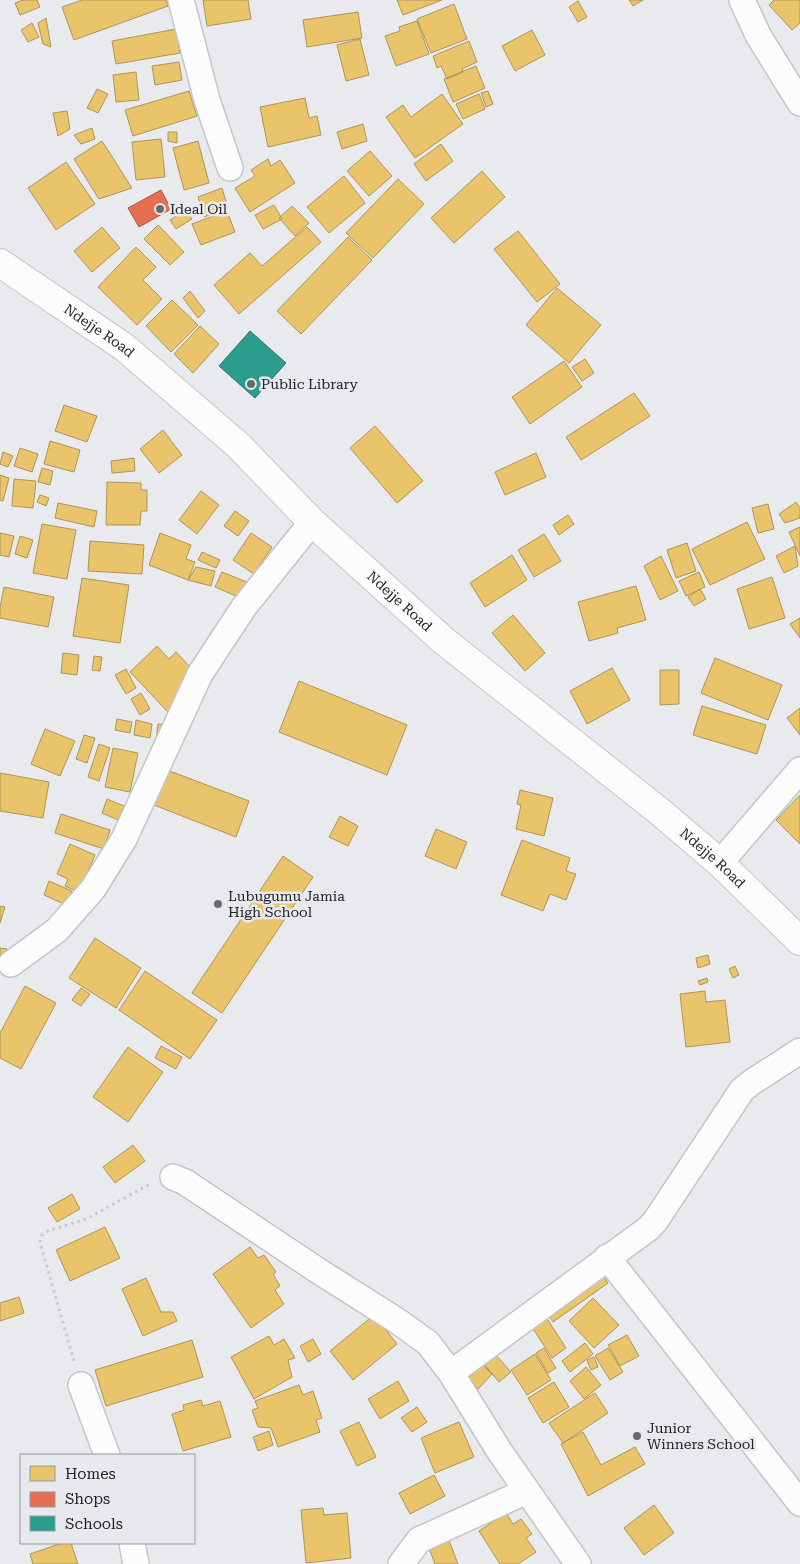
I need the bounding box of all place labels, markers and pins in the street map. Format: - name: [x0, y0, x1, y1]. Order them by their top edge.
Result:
- place label: Ideal Oil: [170, 201, 228, 217]
- marker: Ideal Oil: [154, 203, 166, 215]
- place label: Public Library: [261, 376, 359, 392]
- marker: Public Library: [245, 378, 257, 390]
- place label: Lubugumu Jamia High School: [228, 888, 345, 920]
- marker: Lubugumu Jamia High School: [212, 898, 224, 910]
- place label: Junior Winners School: [647, 1420, 755, 1452]
- marker: Junior Winners School: [631, 1430, 643, 1442]

